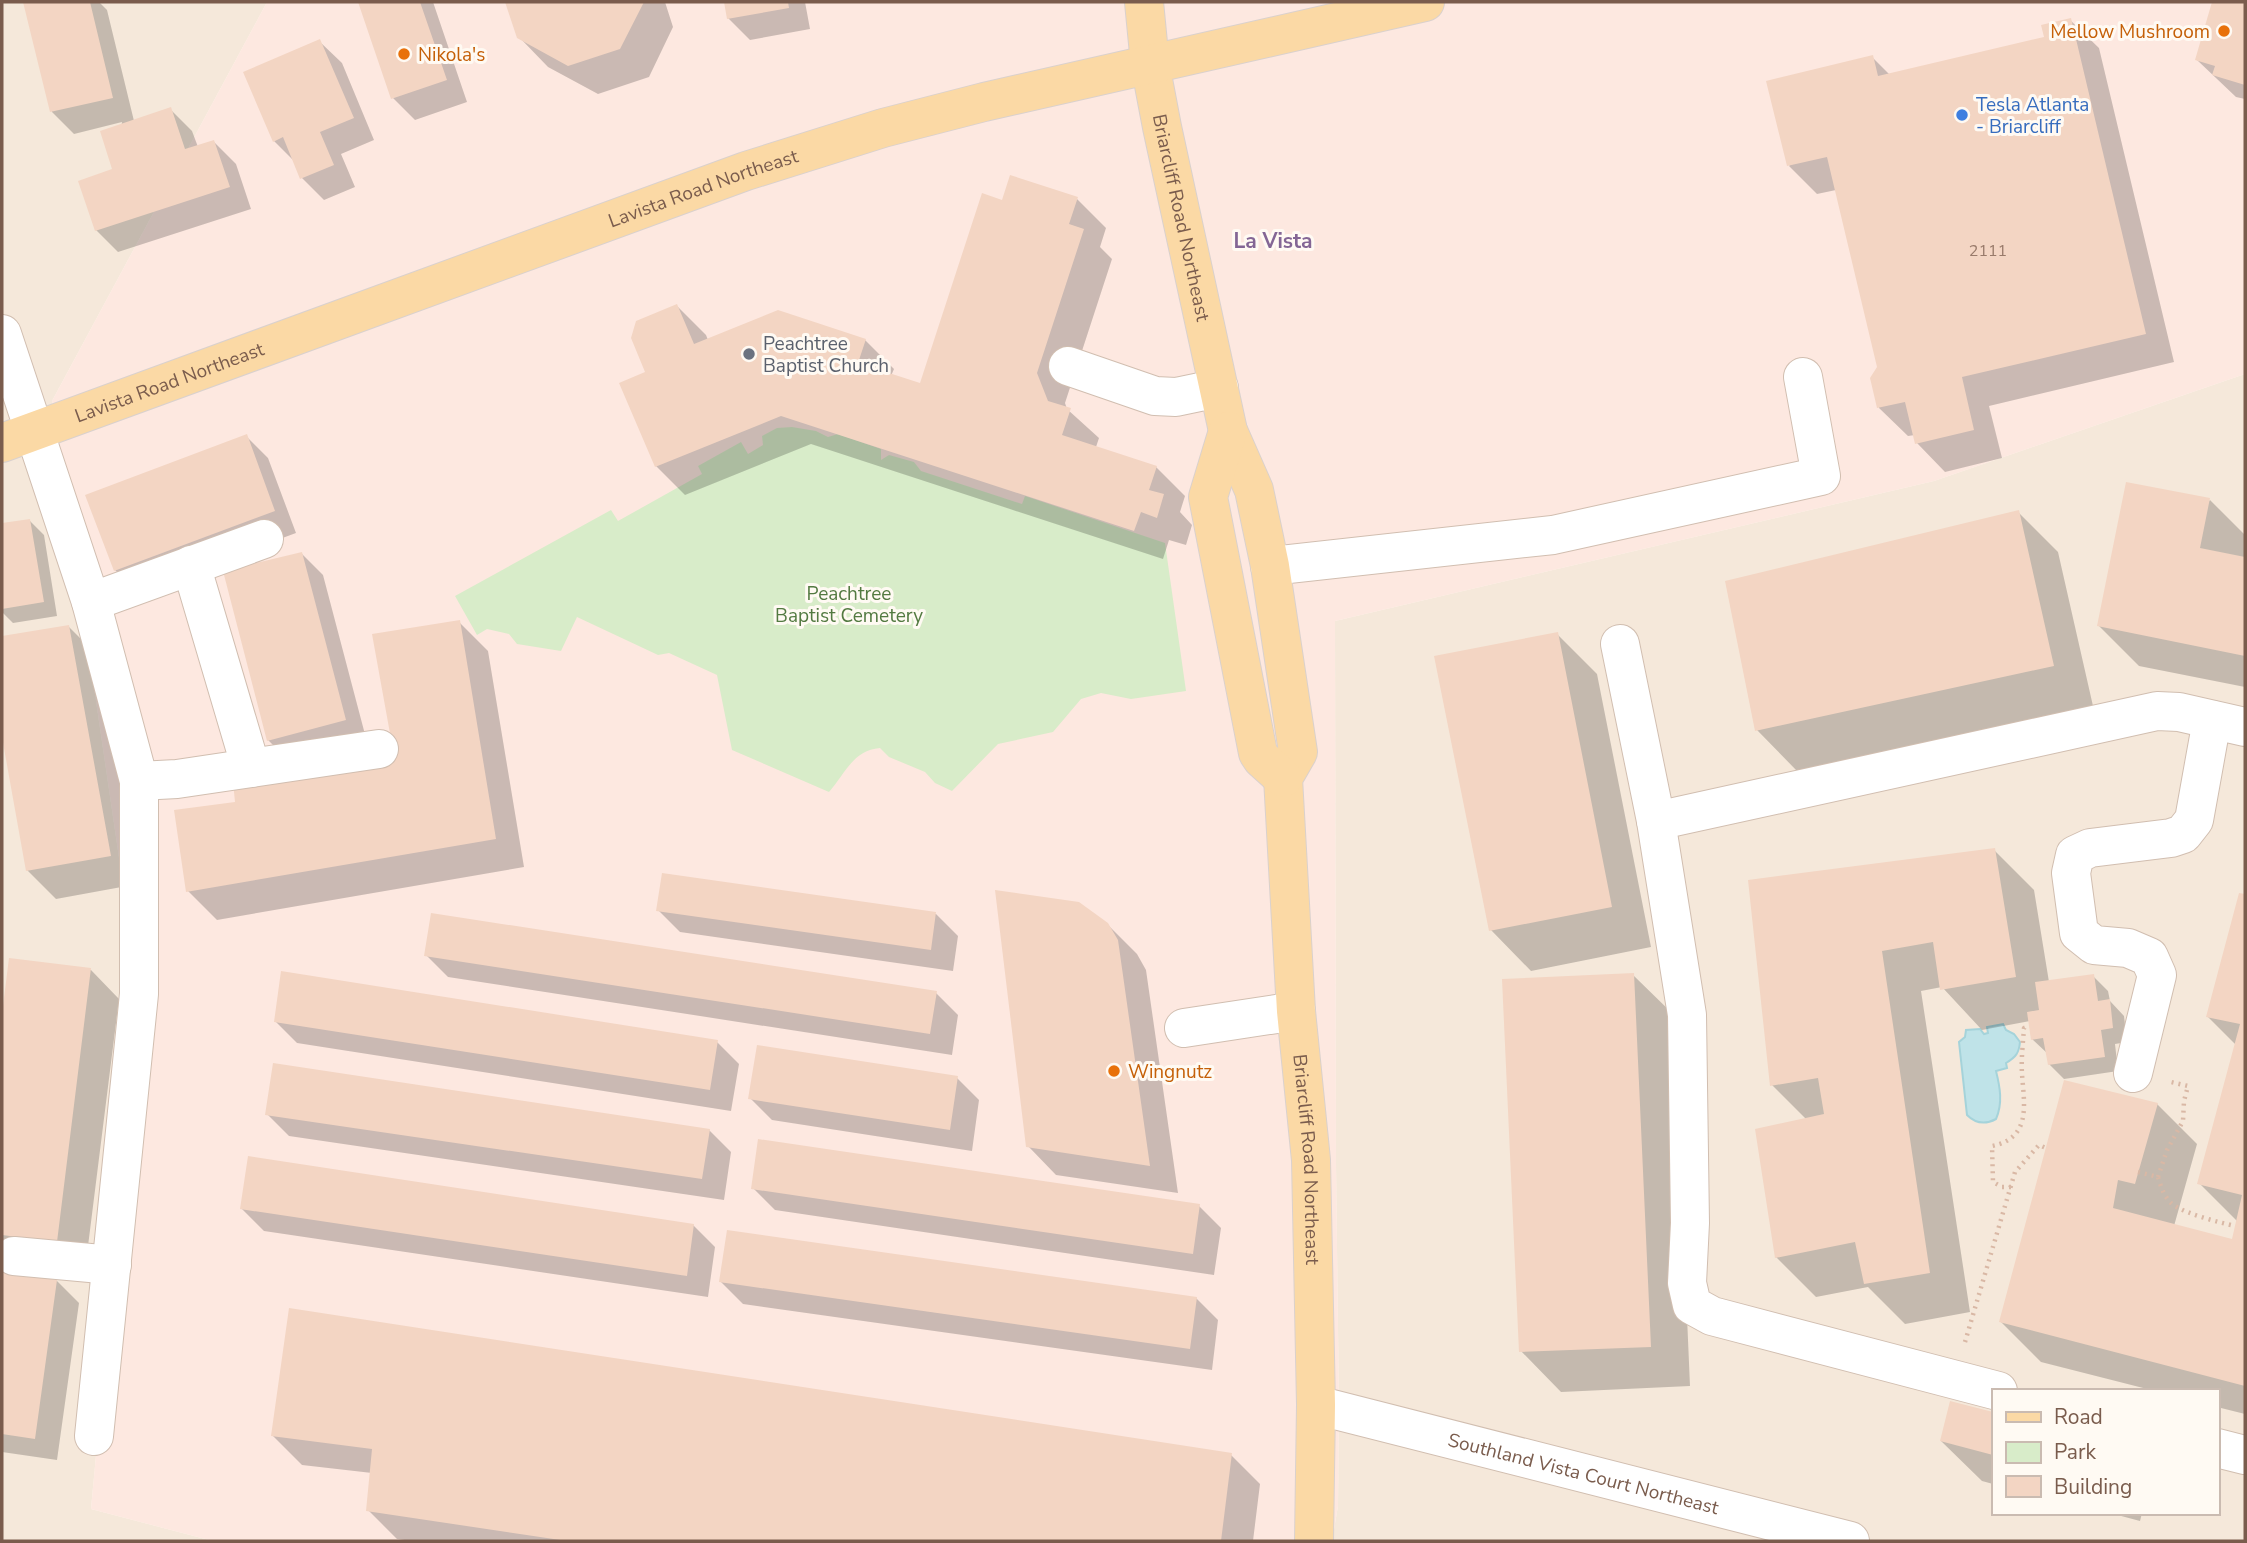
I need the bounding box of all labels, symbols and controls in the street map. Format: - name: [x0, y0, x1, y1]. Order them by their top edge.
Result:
- place label: Mellow Mushroom: [2050, 19, 2210, 45]
- marker: Mellow Mushroom: [2216, 23, 2232, 39]
- place label: Nikola's: [418, 42, 485, 68]
- marker: Nikola's: [396, 46, 412, 62]
- place label: Tesla Atlanta - Briarcliff: [1976, 92, 2089, 140]
- marker: Tesla Atlanta - Briarcliff: [1954, 107, 1970, 123]
- street label: Briarcliff Road Northeast: [1146, 112, 1216, 324]
- street label: Lavista Road Northeast: [605, 143, 802, 234]
- district label: La Vista: [1234, 227, 1312, 255]
- house number: 2111: [1969, 240, 2007, 262]
- place label: Peachtree Baptist Church: [763, 331, 889, 379]
- street label: Lavista Road Northeast: [71, 336, 268, 429]
- marker: Peachtree Baptist Church: [741, 346, 757, 362]
- park label: Peachtree Baptist Cemetery: [775, 581, 923, 629]
- street label: Briarcliff Road Northeast: [1286, 1053, 1325, 1265]
- place label: Wingnutz: [1128, 1059, 1212, 1085]
- marker: Wingnutz: [1106, 1063, 1122, 1079]
- legend: [1992, 1389, 2219, 1515]
- text: Road: [2054, 1403, 2103, 1431]
- street label: Southland Vista Court Northeast: [1445, 1427, 1722, 1521]
- text: Park: [2054, 1438, 2096, 1466]
- text: Building: [2054, 1473, 2132, 1501]

